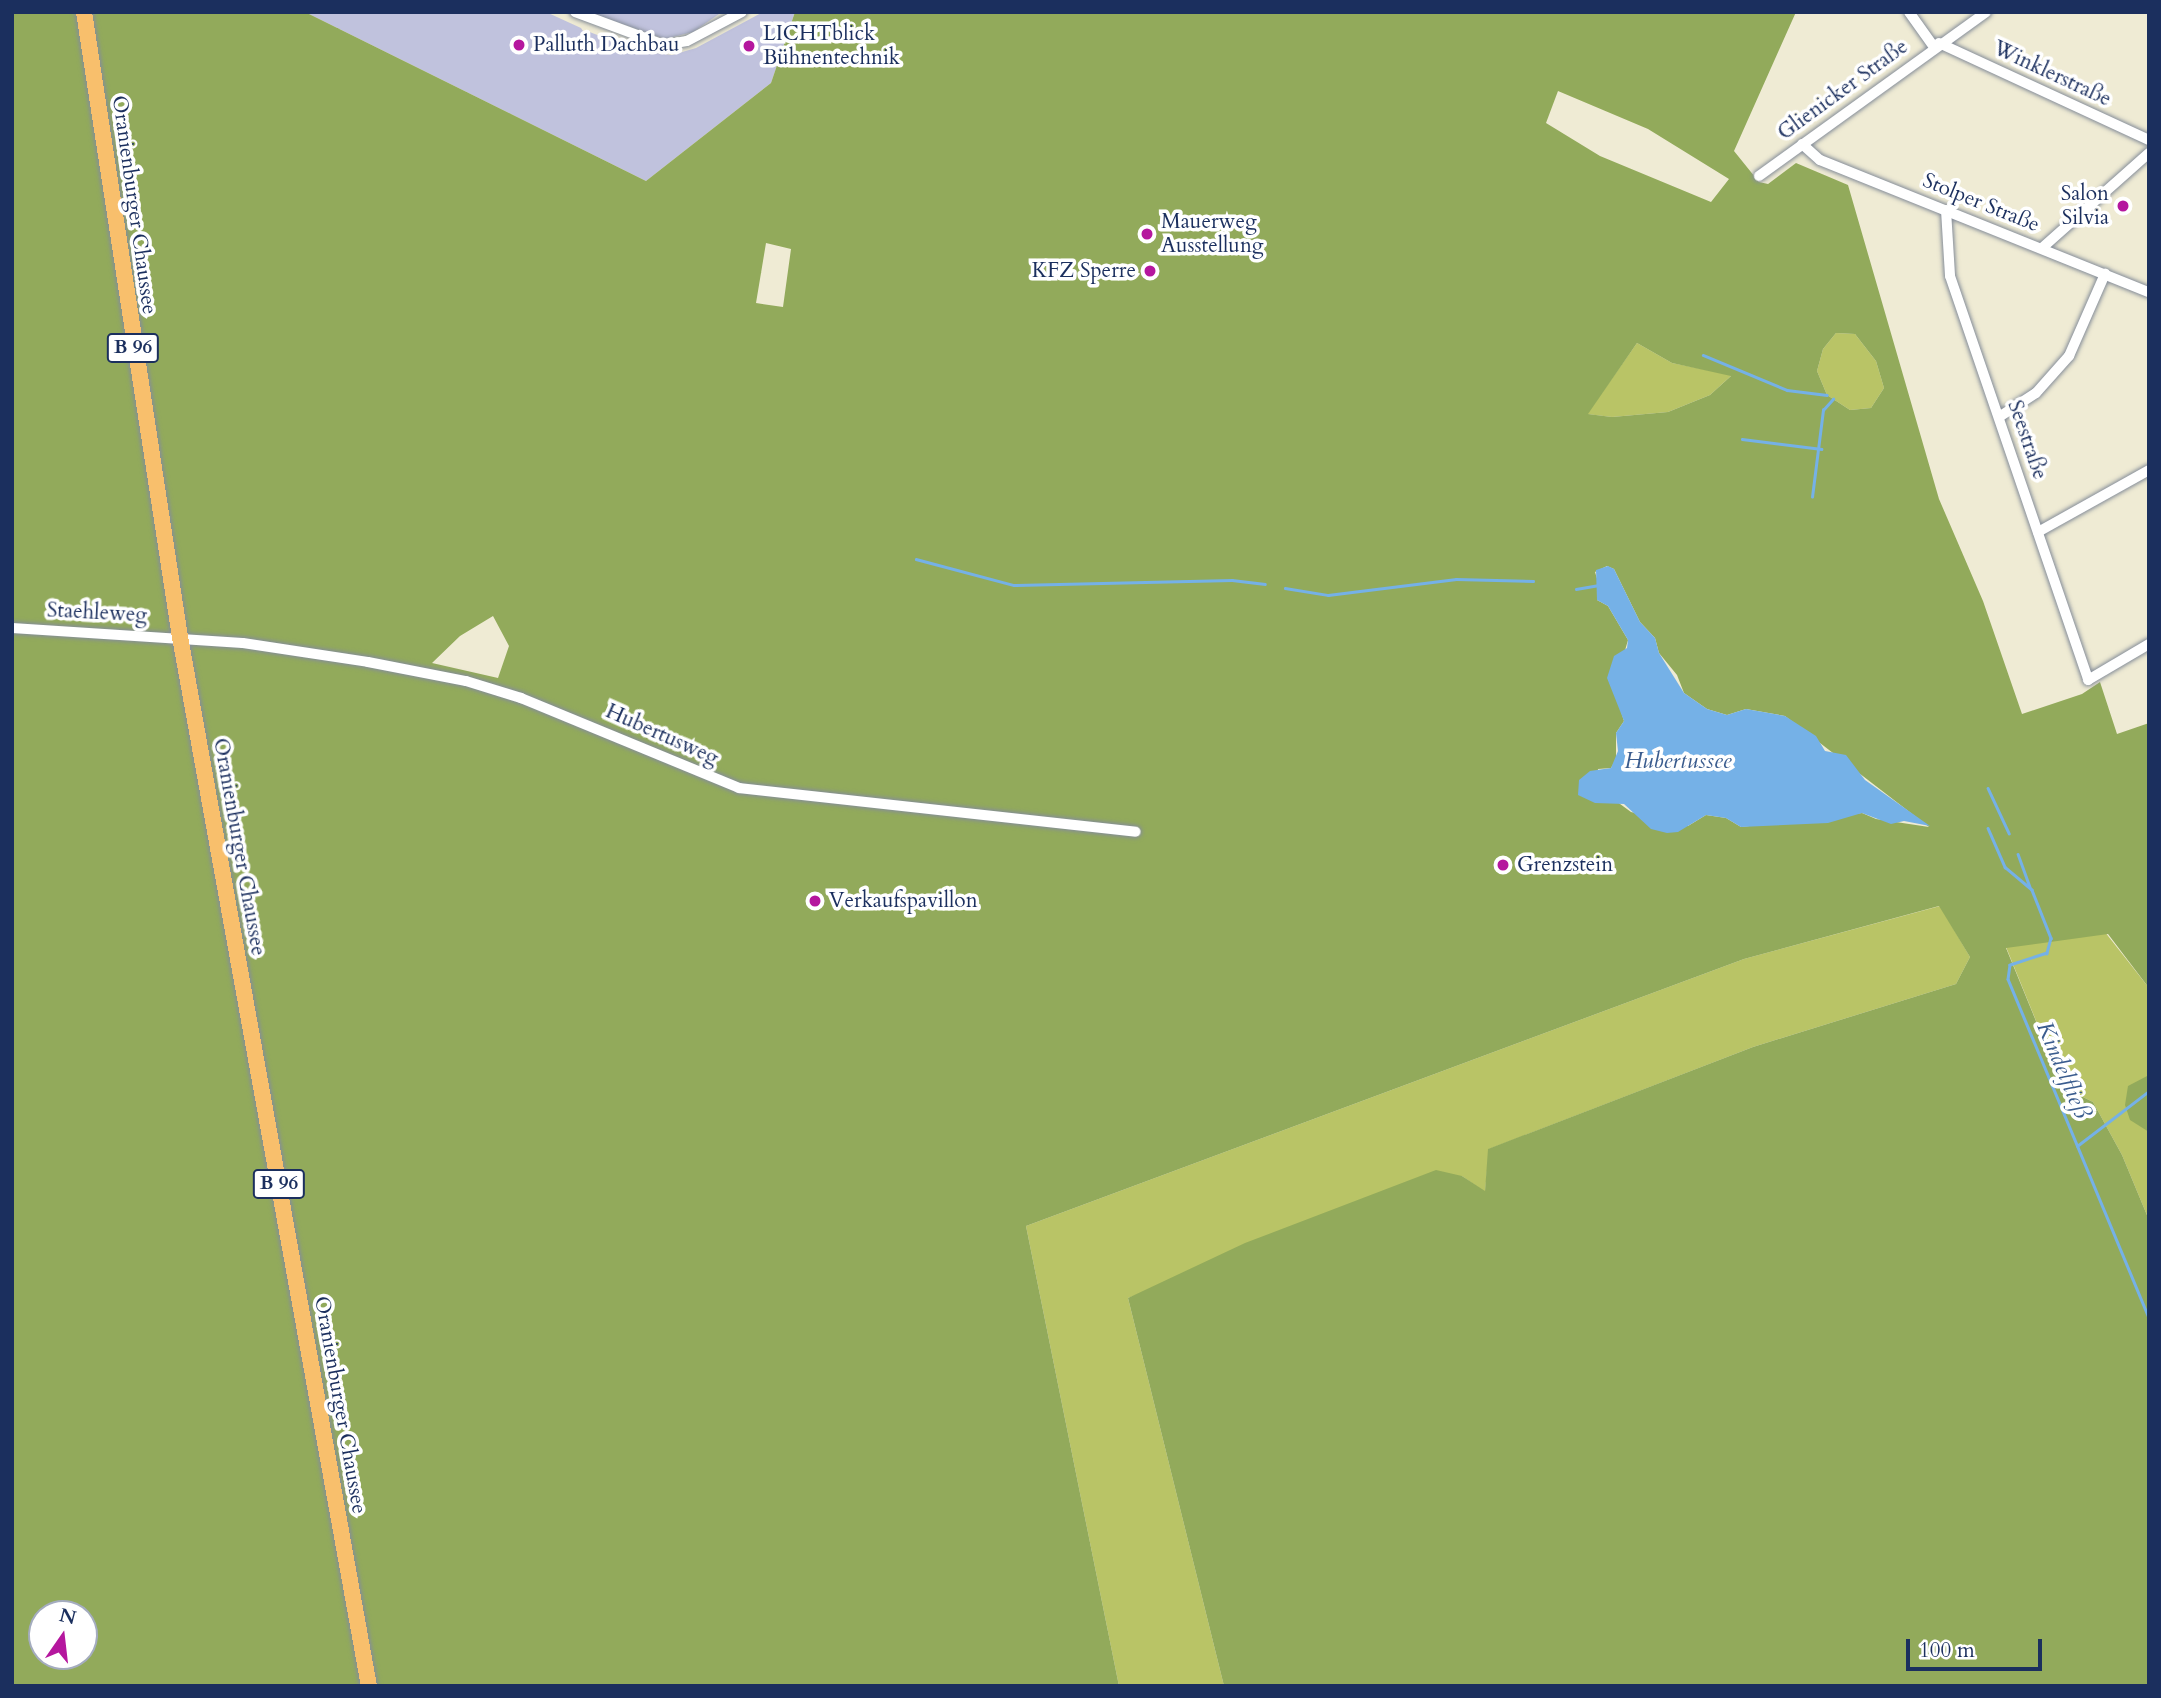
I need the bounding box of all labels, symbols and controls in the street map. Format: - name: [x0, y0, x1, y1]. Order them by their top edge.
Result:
- place label: LICHTblick Bühnentechnik: [763, 21, 900, 71]
- place label: Palluth Dachbau: [533, 32, 680, 58]
- street label: Glienicker Straße: [1773, 34, 1913, 146]
- street label: Winklerstraße: [1989, 36, 2115, 112]
- marker: Palluth Dachbau: [511, 37, 527, 53]
- marker: LICHTblick Bühnentechnik: [741, 38, 757, 54]
- street label: Oranienburger Chaussee: [106, 94, 162, 316]
- street label: Stolper Straße: [1919, 168, 2043, 238]
- place label: Salon Silvia: [2061, 181, 2109, 231]
- marker: Salon Silvia: [2115, 198, 2131, 214]
- place label: Mauerweg Ausstellung: [1161, 209, 1264, 259]
- marker: Mauerweg Ausstellung: [1139, 226, 1155, 242]
- place label: KFZ Sperre: [1032, 258, 1136, 284]
- marker: KFZ Sperre: [1142, 263, 1158, 279]
- road number: B 96: [107, 332, 159, 364]
- street label: Seestraße: [2002, 397, 2052, 483]
- street label: Staehleweg: [46, 598, 148, 628]
- street label: Hubertusweg: [602, 699, 722, 771]
- street label: Oranienburger Chaussee: [207, 736, 271, 958]
- water label: Hubertussee: [1624, 747, 1732, 775]
- place label: Grenzstein: [1517, 852, 1613, 878]
- marker: Grenzstein: [1495, 857, 1511, 873]
- place label: Verkaufspavillon: [829, 888, 978, 914]
- marker: Verkaufspavillon: [807, 893, 823, 909]
- water label: Kindelfließ: [2030, 1017, 2096, 1123]
- road number: B 96: [253, 1168, 305, 1200]
- street label: Oranienburger Chaussee: [308, 1294, 372, 1516]
- north arrow: [28, 1600, 98, 1670]
- text: N: [56, 1602, 79, 1631]
- scale bar: [1909, 1624, 2046, 1668]
- text: 100 m: [1919, 1636, 1975, 1665]

